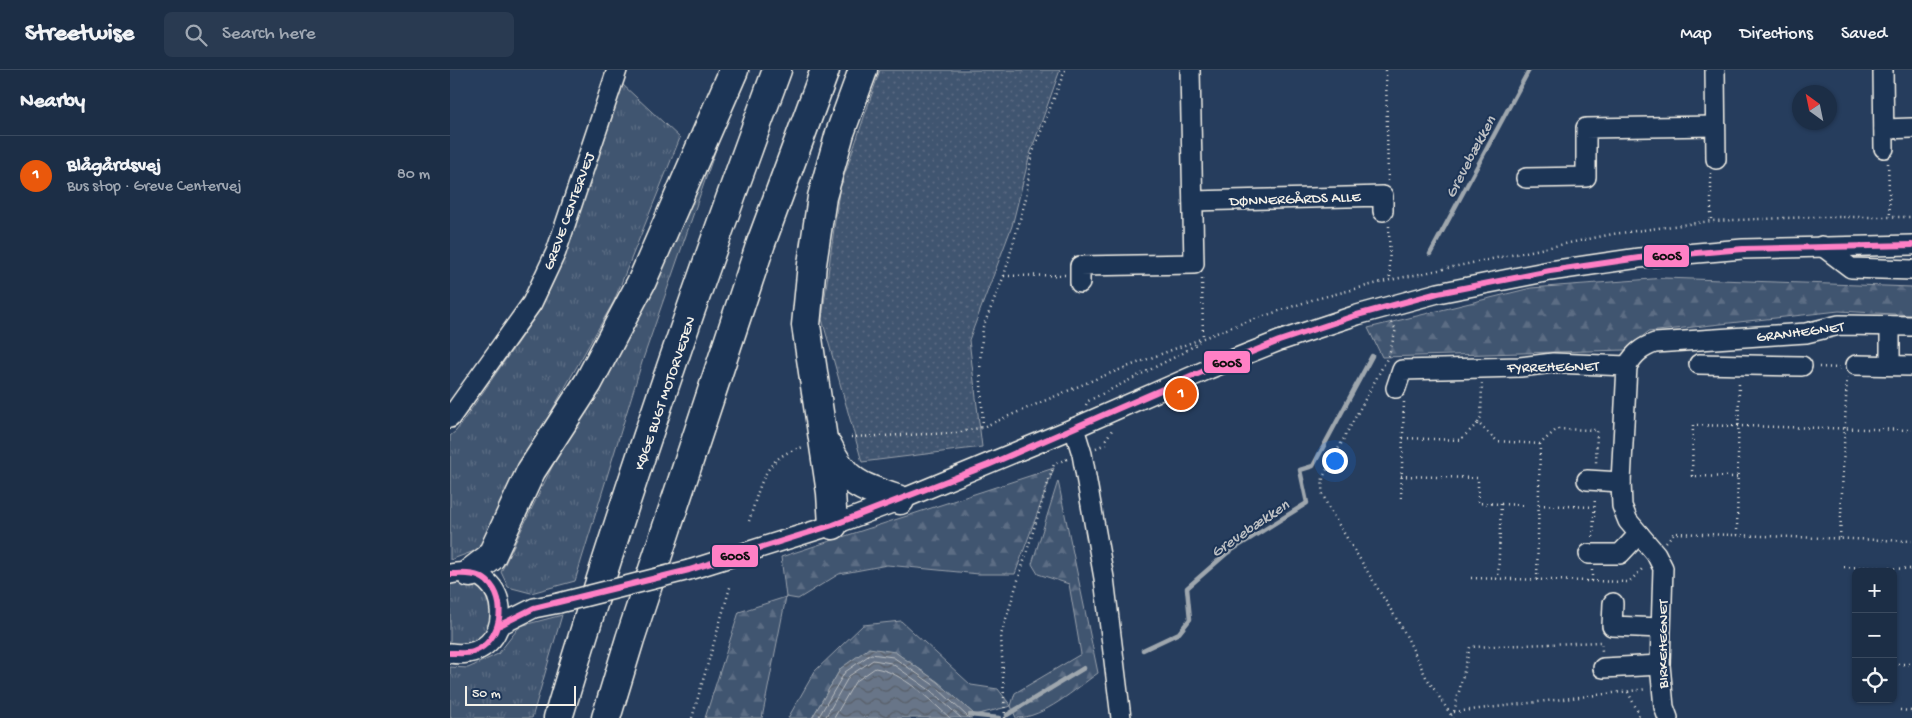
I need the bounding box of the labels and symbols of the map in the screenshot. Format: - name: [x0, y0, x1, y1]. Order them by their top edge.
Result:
- north arrow: [1792, 85, 1837, 130]
- water label: Grevebækken: [1443, 113, 1502, 202]
- street label: GREVE CENTERVEJ: [540, 149, 600, 273]
- street label: DØNNERGÅRDS ALLE: [1228, 189, 1362, 211]
- line badge: 600S: [1643, 244, 1690, 268]
- text: 600S: [1652, 249, 1682, 266]
- street label: KØGE BUGT MOTORVEJEN: [631, 314, 701, 473]
- street label: GRANHEGNET: [1755, 319, 1846, 347]
- line badge: 600S: [1203, 350, 1251, 374]
- text: 600S: [1212, 356, 1242, 373]
- street label: FYRREHEGNET: [1506, 358, 1600, 378]
- pin: 1: [1165, 375, 1197, 413]
- your location: [1322, 448, 1348, 474]
- water label: Grevebækken: [1208, 497, 1294, 563]
- line badge: 600S: [711, 544, 759, 568]
- text: 600S: [720, 549, 750, 566]
- street label: BIRKEHEGNET: [1655, 598, 1673, 690]
- scale bar: [465, 683, 576, 706]

